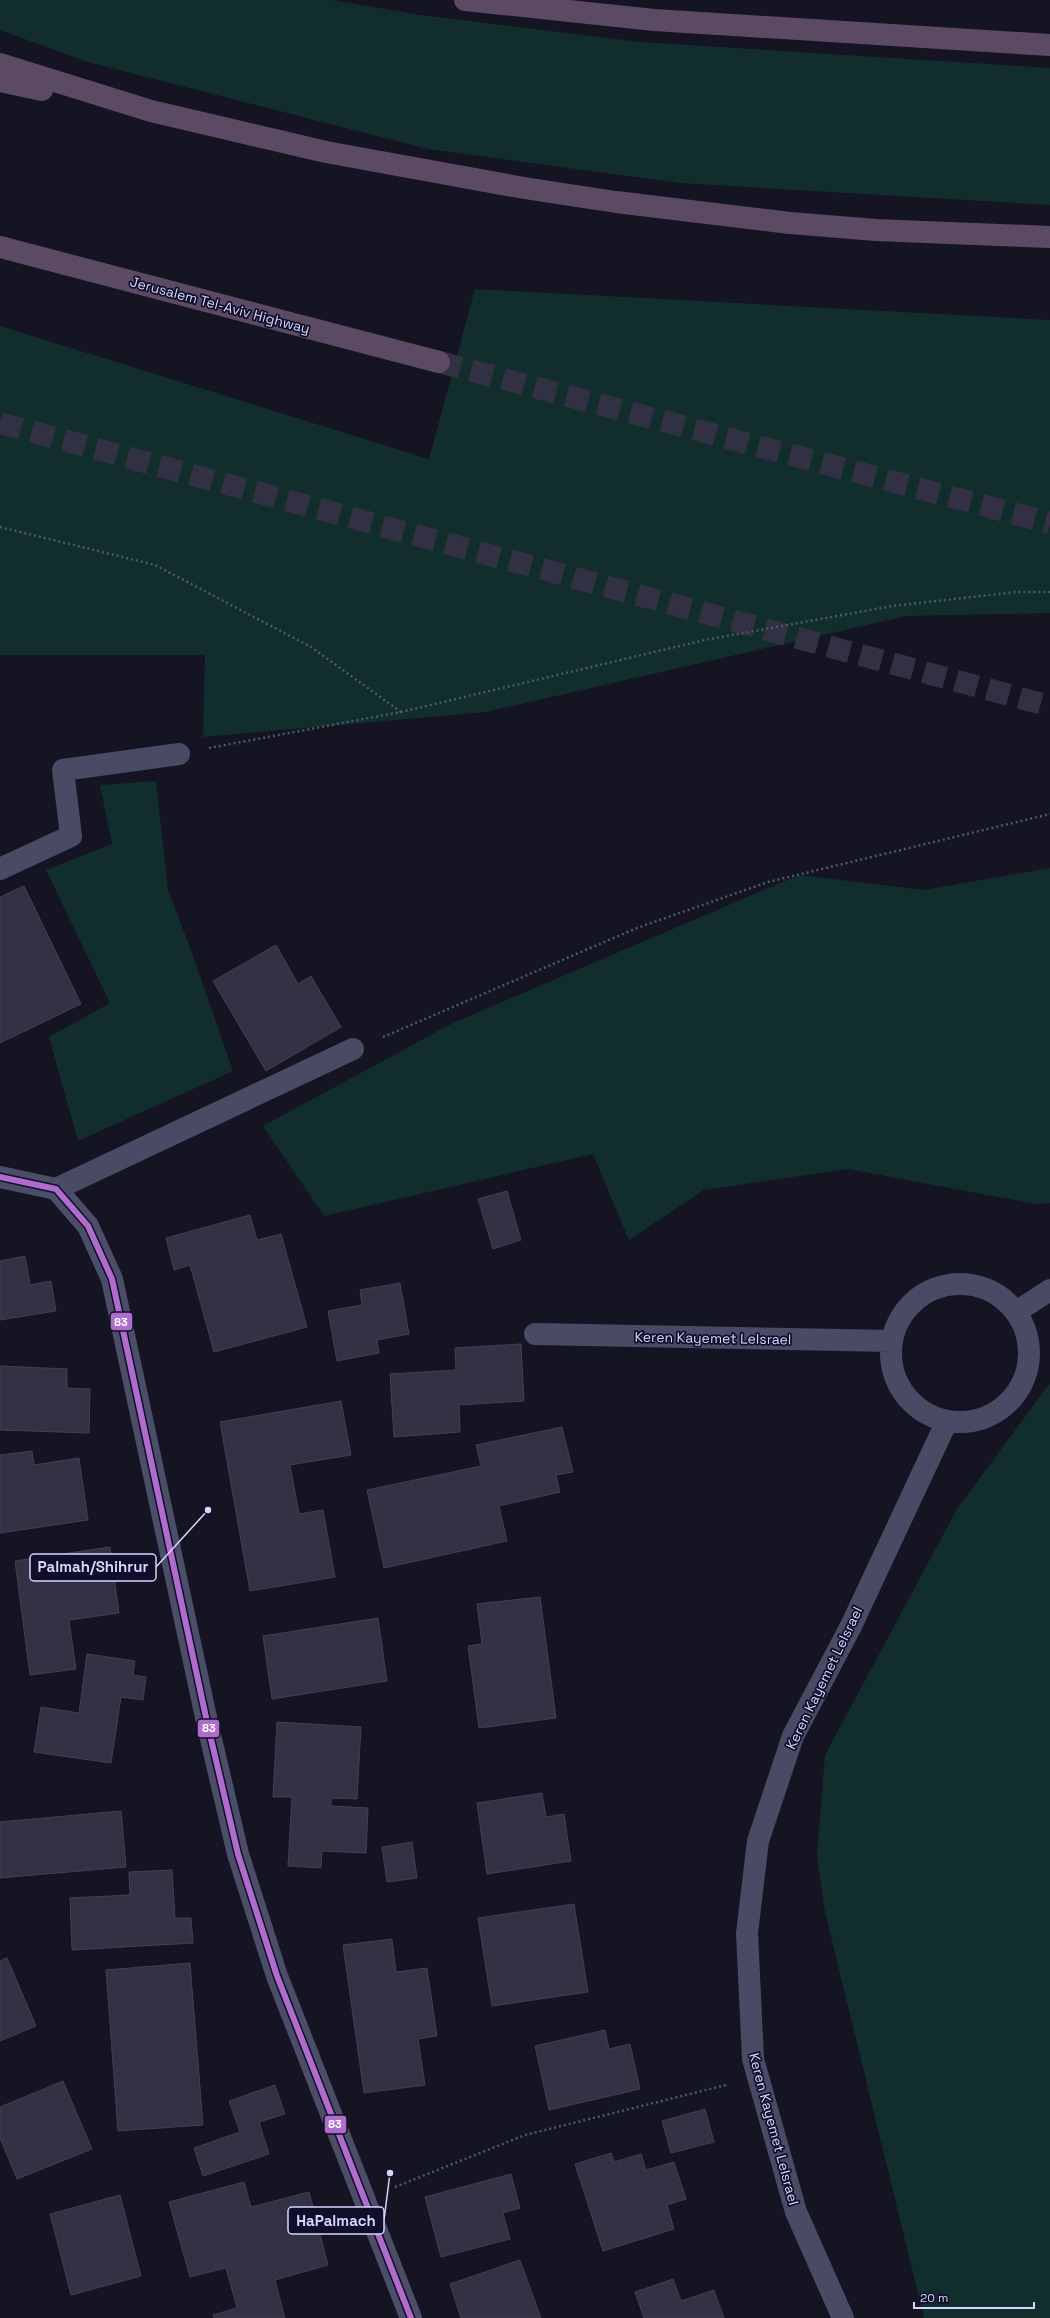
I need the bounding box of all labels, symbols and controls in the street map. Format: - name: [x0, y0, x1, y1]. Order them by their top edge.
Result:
- street label: Jerusalem Tel-Aviv Highway: [128, 272, 312, 338]
- line badge: 83: [110, 1312, 133, 1331]
- text: 83: [114, 1315, 128, 1329]
- street label: Keren Kayemet LeIsrael: [635, 1328, 791, 1348]
- callout: Palmah/Shihrur: [30, 1554, 156, 1581]
- text: Palmah/Shihrur: [38, 1557, 148, 1576]
- street label: Keren Kayemet LeIsrael: [782, 1604, 866, 1752]
- line badge: 83: [197, 1719, 220, 1738]
- text: 83: [202, 1721, 216, 1735]
- street label: Keren Kayemet LeIsrael: [745, 2051, 803, 2207]
- line badge: 83: [324, 2115, 347, 2134]
- text: 83: [328, 2117, 342, 2131]
- callout: HaPalmach: [288, 2207, 384, 2234]
- text: HaPalmach: [296, 2211, 376, 2230]
- scale bar: [914, 2284, 1034, 2310]
- text: 20 m: [920, 2290, 948, 2306]

